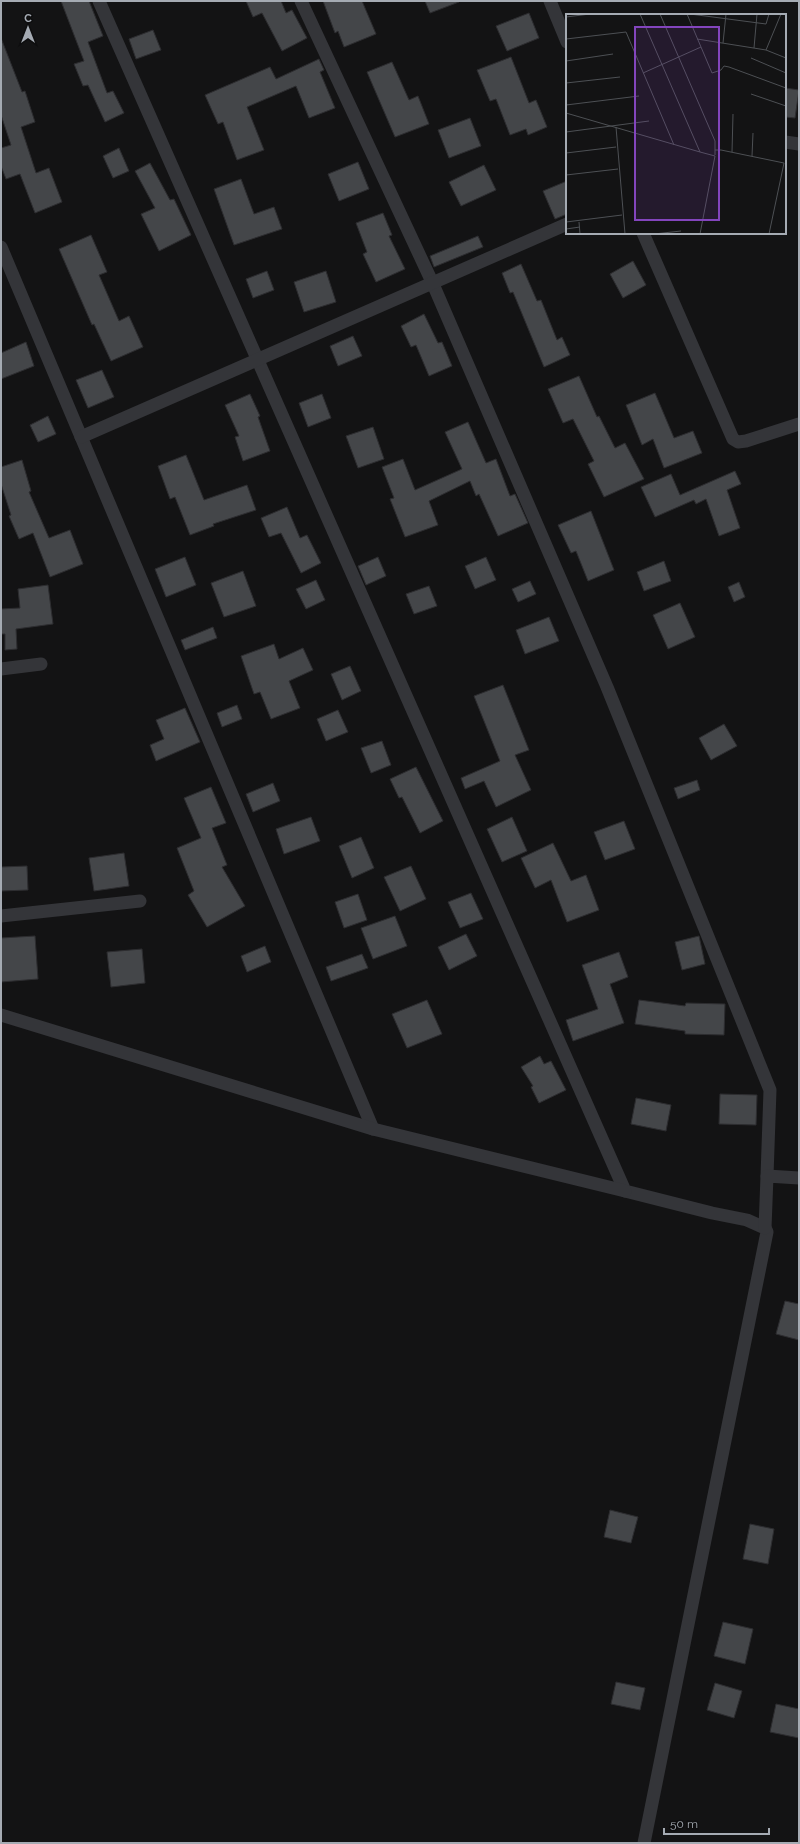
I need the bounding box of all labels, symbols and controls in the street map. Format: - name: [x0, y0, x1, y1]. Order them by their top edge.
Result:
- north arrow: [8, 8, 48, 48]
- text: С: [24, 12, 32, 25]
- inset map: [566, 14, 786, 234]
- scale bar: [664, 1810, 769, 1836]
- text: 50 m: [670, 1817, 698, 1831]

